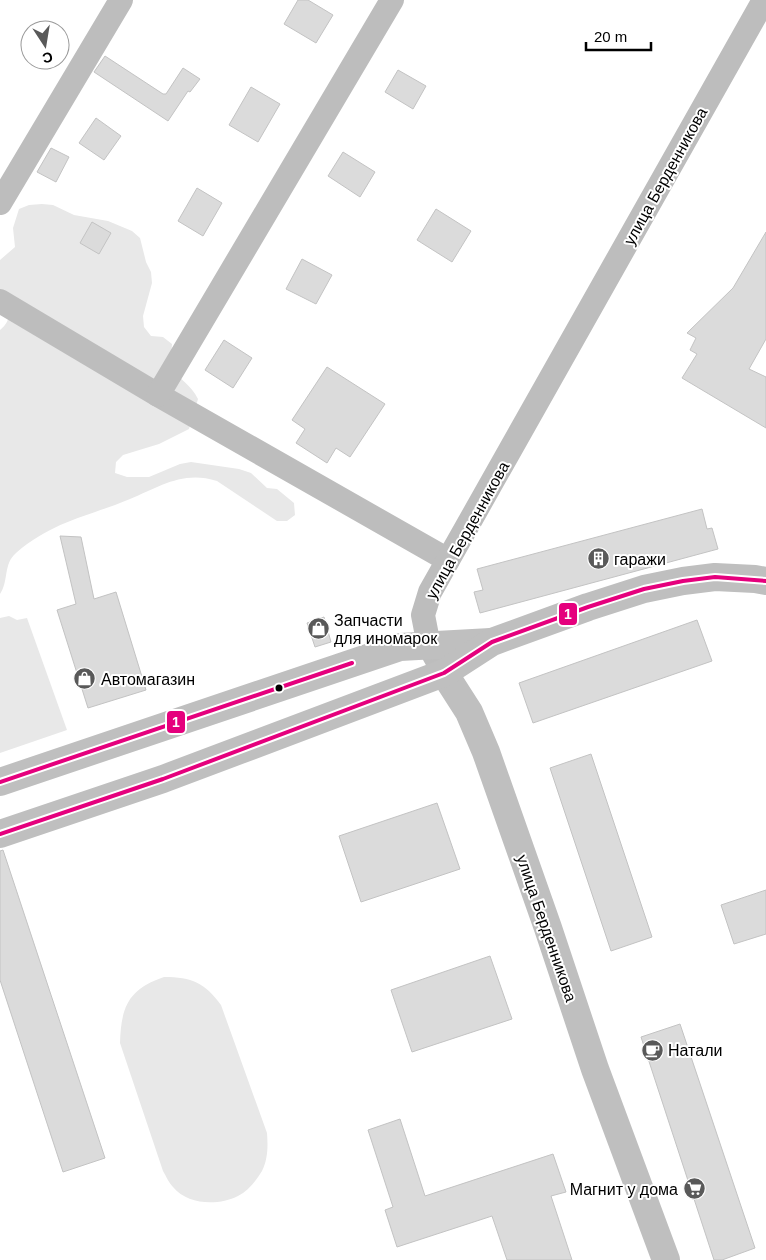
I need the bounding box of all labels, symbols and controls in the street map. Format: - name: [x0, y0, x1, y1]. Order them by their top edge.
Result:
- north arrow: [20, 20, 70, 70]
- scale bar: [586, 20, 651, 52]
- text: 20 m: [594, 28, 627, 45]
- text: С: [41, 49, 54, 67]
- street label: улица Берденникова: [621, 104, 710, 248]
- street label: улица Берденникова: [423, 458, 512, 602]
- building icon: гаражи: [586, 547, 610, 571]
- place label: гаражи: [614, 551, 666, 568]
- line badge: 1: [558, 602, 578, 626]
- text: 1: [564, 606, 572, 622]
- place label: Запчасти для иномарок: [334, 612, 438, 647]
- shop icon: Запчасти для иномарок: [306, 617, 330, 641]
- shop icon: Автомагазин: [73, 667, 97, 691]
- place label: Автомагазин: [101, 671, 195, 688]
- unlabelled marker: [274, 683, 284, 693]
- line badge: 1: [166, 710, 186, 734]
- text: 1: [172, 714, 180, 730]
- street label: улица Берденникова: [513, 852, 580, 1004]
- cafe icon: Натали: [640, 1038, 664, 1062]
- place label: Натали: [668, 1042, 722, 1059]
- supermarket icon: Магнит у дома: [682, 1177, 706, 1201]
- place label: Магнит у дома: [570, 1181, 678, 1198]

